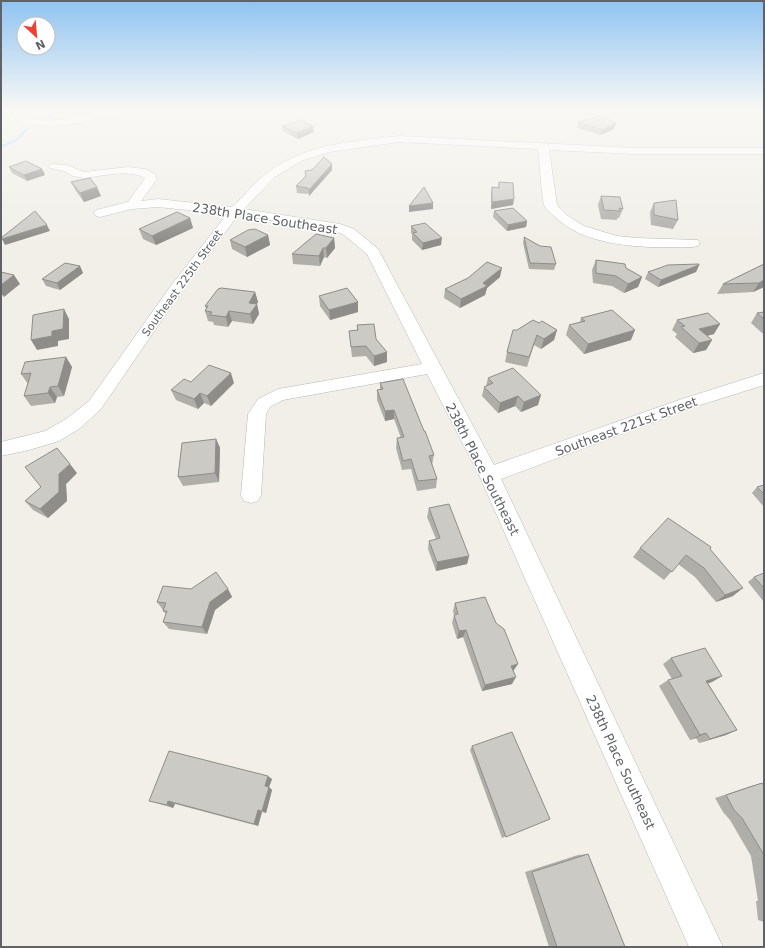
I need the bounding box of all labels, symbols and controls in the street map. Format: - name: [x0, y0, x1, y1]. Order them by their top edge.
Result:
- north arrow: [16, 16, 56, 56]
- text: N: [33, 37, 47, 52]
- street label: 238th Place Southeast: [191, 200, 338, 237]
- street label: Southeast 225th Street: [139, 227, 226, 339]
- street label: Southeast 221st Street: [553, 394, 699, 459]
- street label: 238th Place Southeast: [443, 401, 523, 538]
- street label: 238th Place Southeast: [583, 693, 658, 832]

